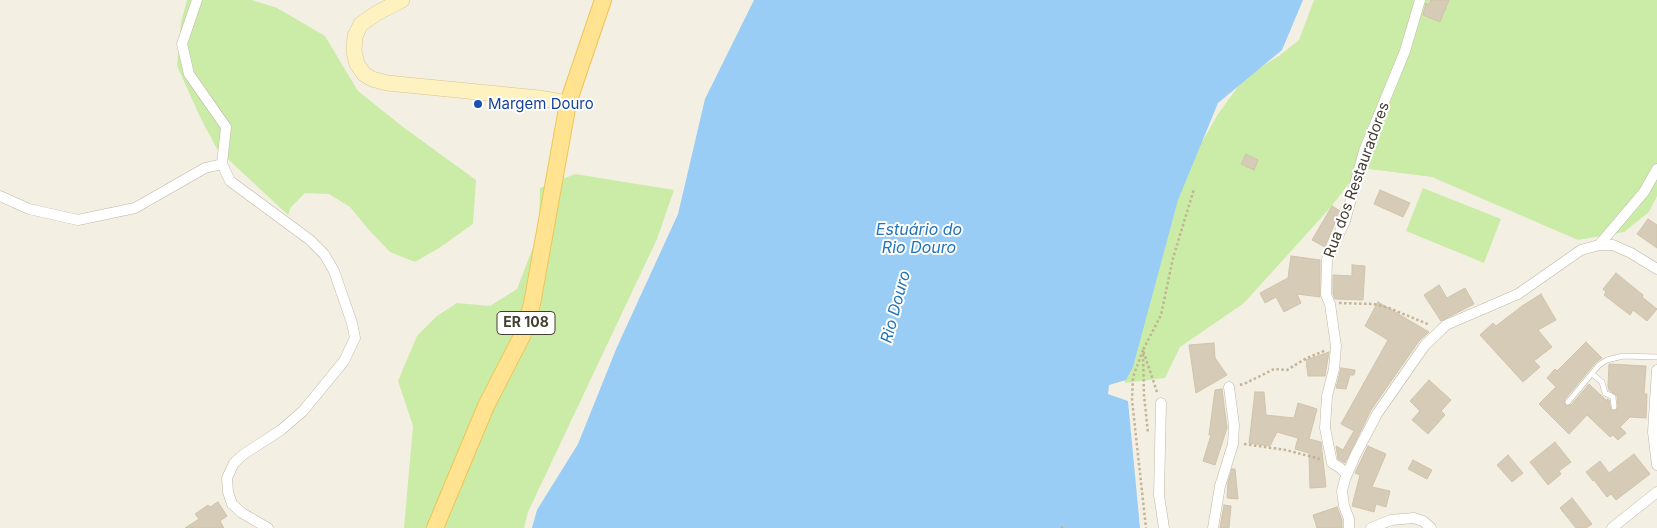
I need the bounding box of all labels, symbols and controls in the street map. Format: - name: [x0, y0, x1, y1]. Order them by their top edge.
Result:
- place label: Margem Douro: [488, 95, 594, 113]
- marker: Margem Douro: [472, 98, 484, 110]
- street label: Rua dos Restauradores: [1320, 100, 1394, 260]
- water label: Estuário do Rio Douro: [876, 220, 962, 258]
- water label: Rio Douro: [877, 269, 915, 345]
- road number: ER 108: [497, 312, 555, 334]

